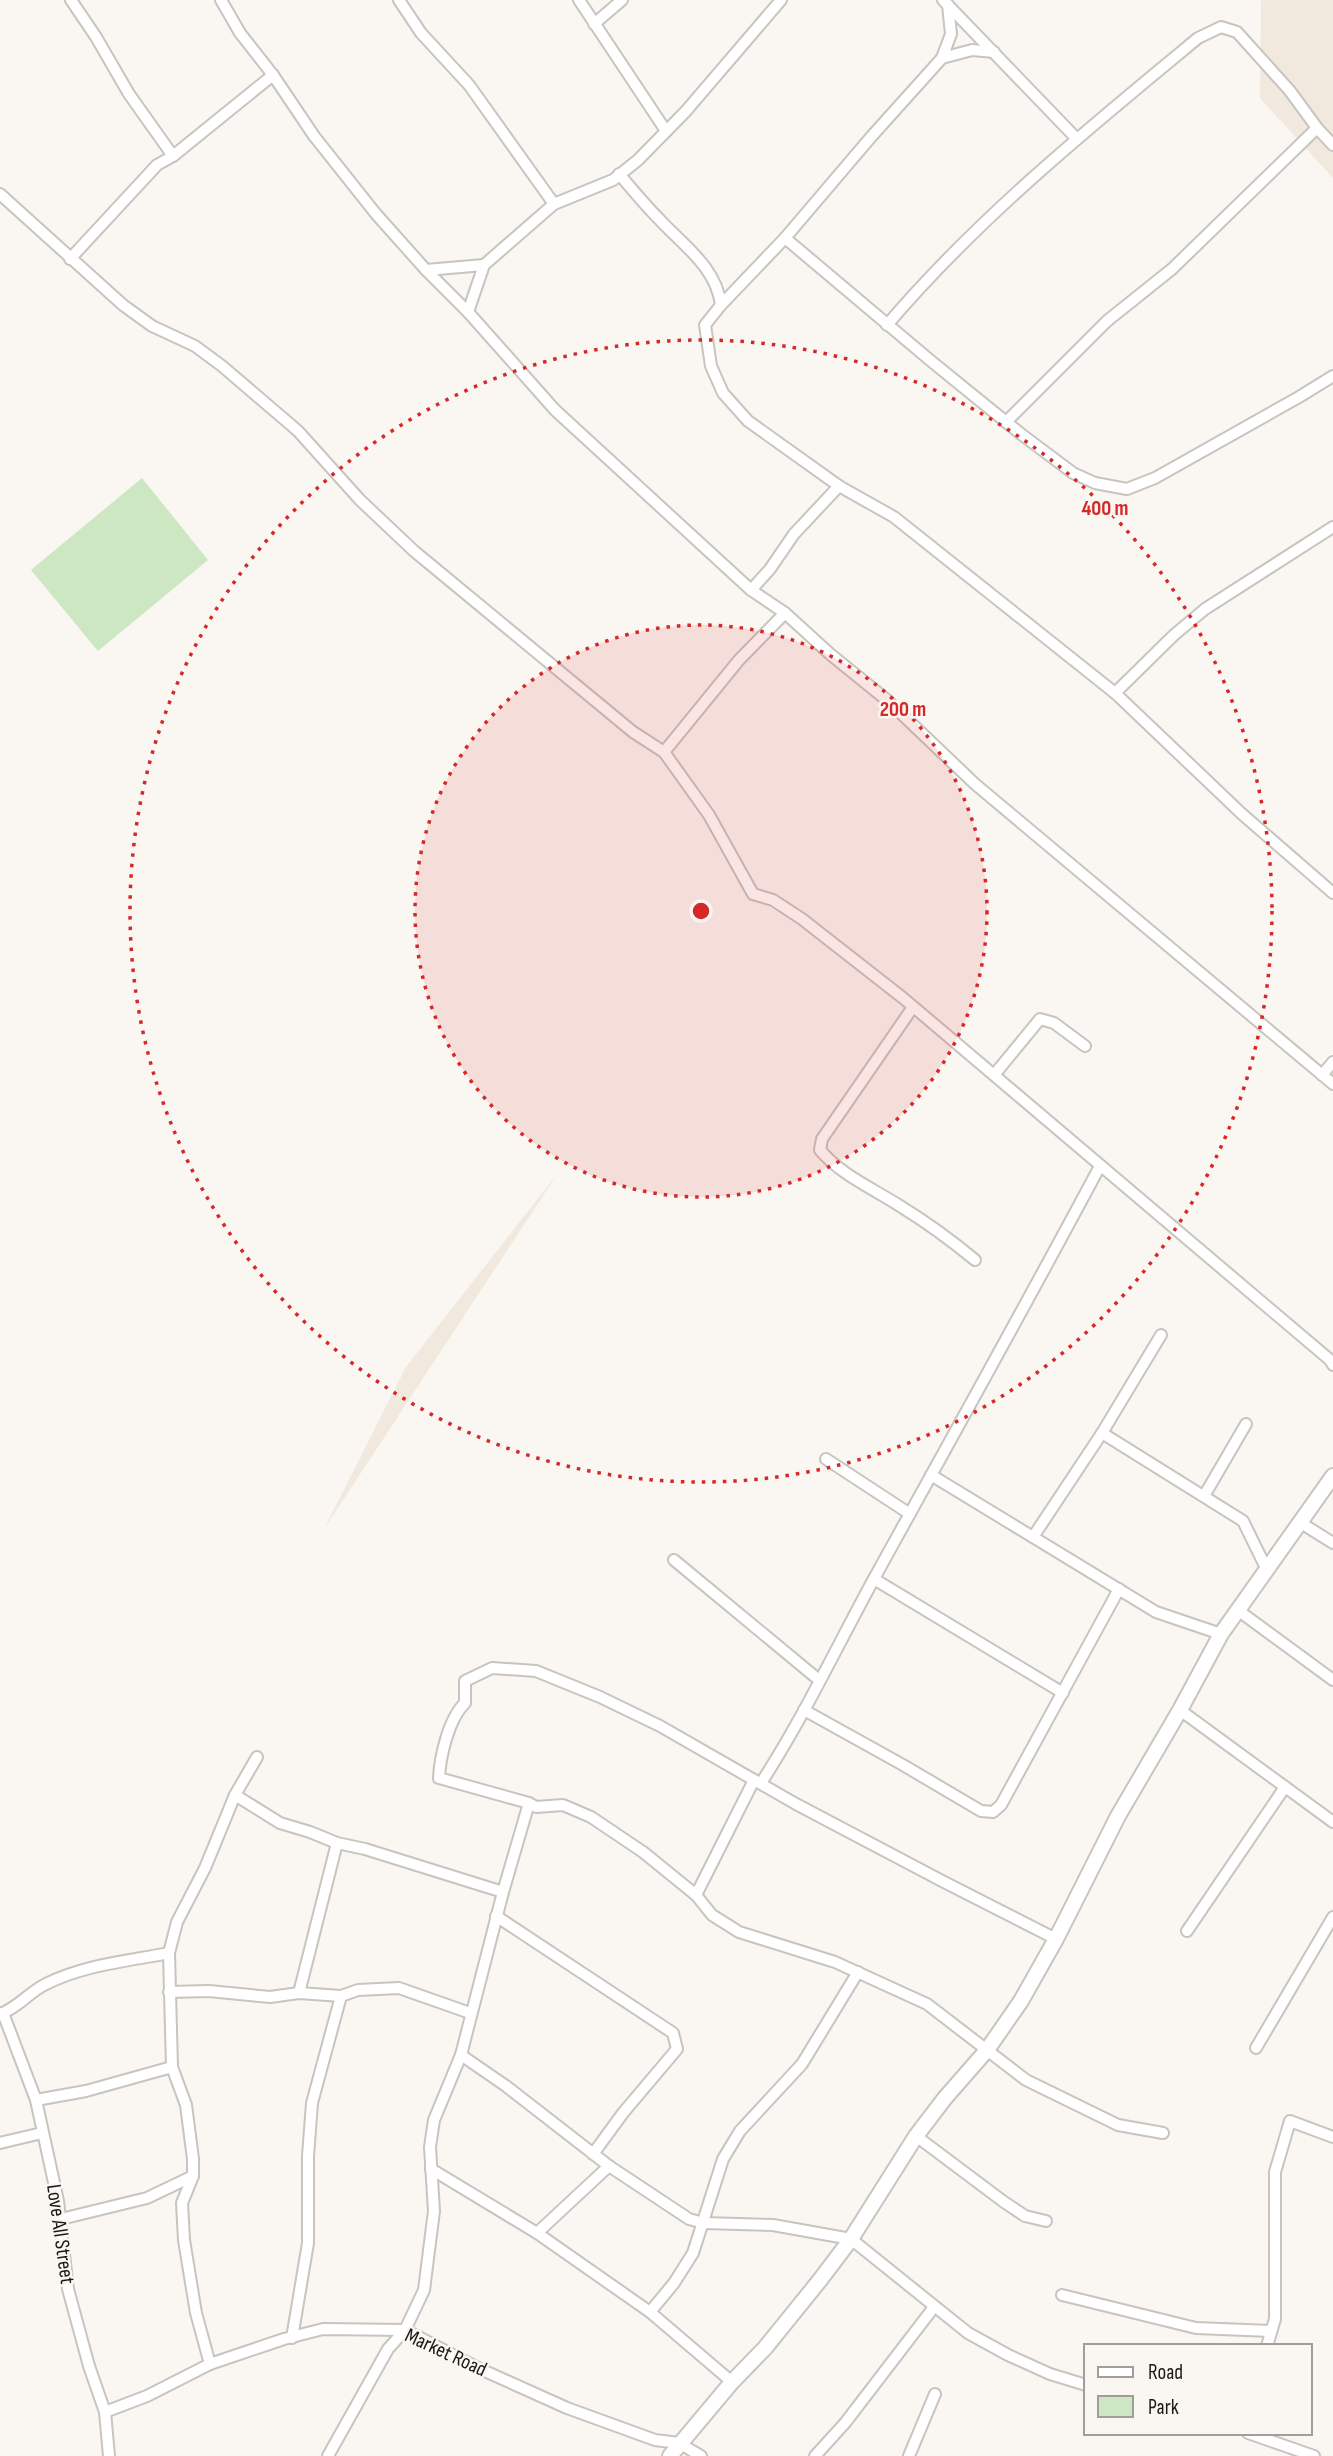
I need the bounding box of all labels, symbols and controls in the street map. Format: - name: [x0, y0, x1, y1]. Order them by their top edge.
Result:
- text: 400 m: [1082, 496, 1128, 521]
- text: 200 m: [880, 697, 926, 722]
- centre of rings: [689, 899, 713, 923]
- street label: Love All Street: [41, 2183, 80, 2286]
- street label: Market Road: [401, 2323, 491, 2382]
- legend: [1084, 2344, 1312, 2435]
- text: Road: [1148, 2360, 1183, 2385]
- text: Park: [1148, 2395, 1179, 2420]

